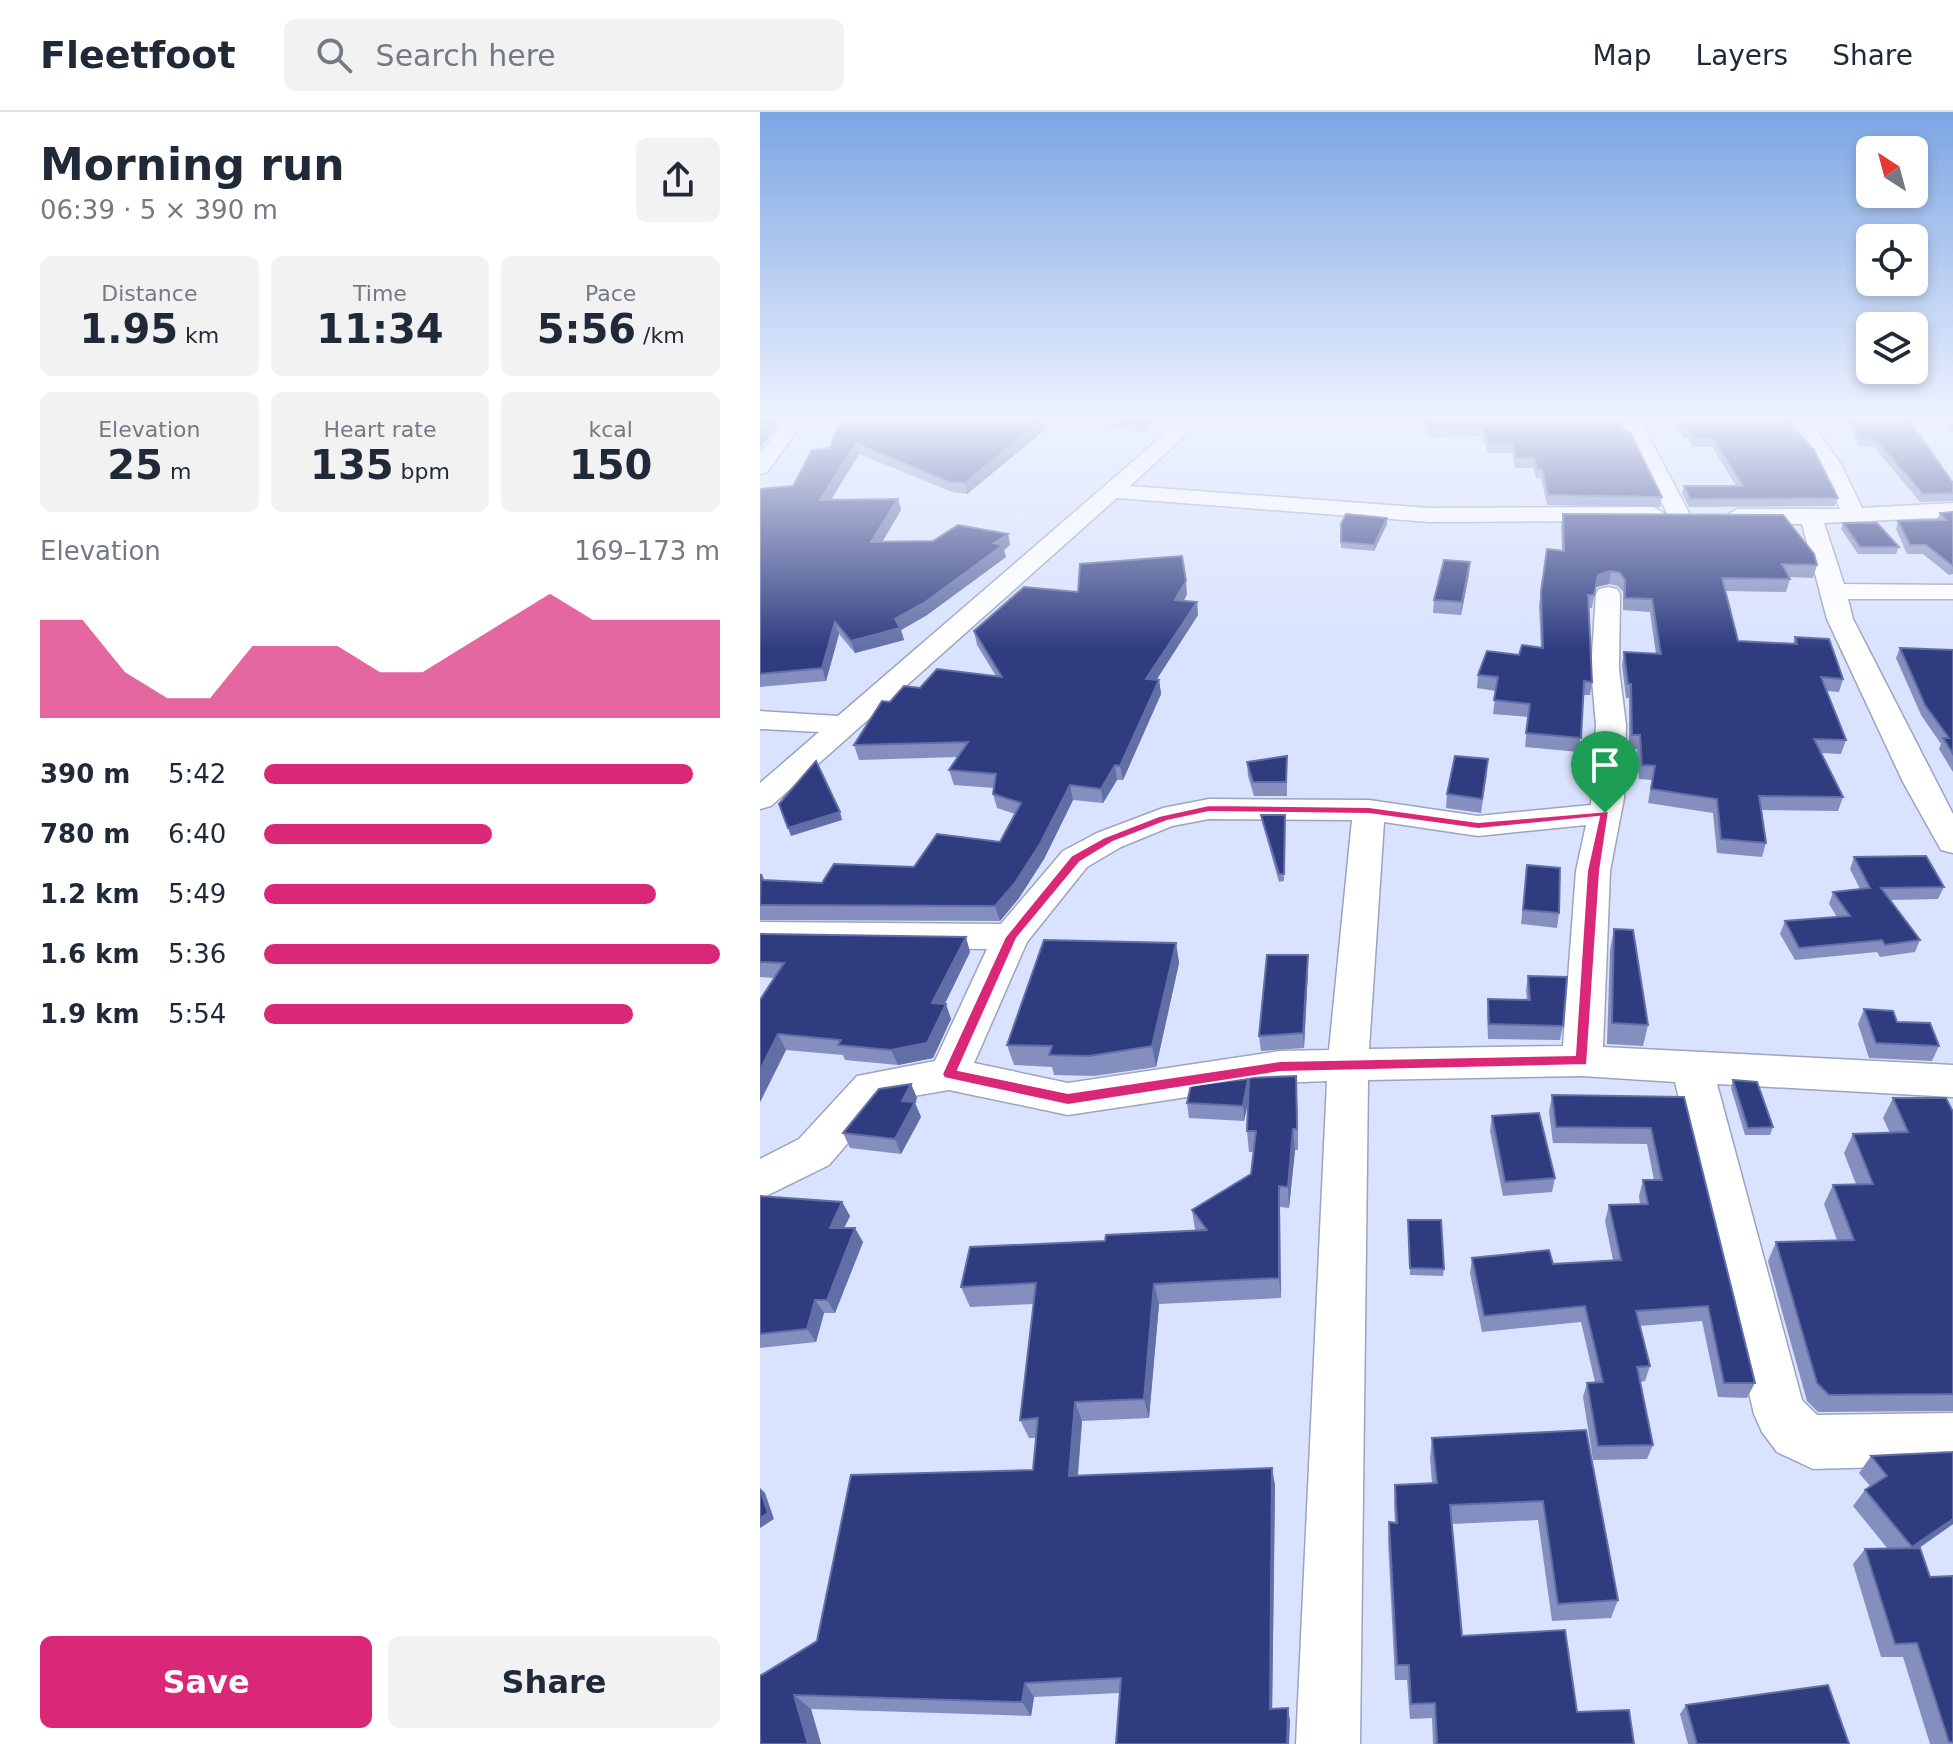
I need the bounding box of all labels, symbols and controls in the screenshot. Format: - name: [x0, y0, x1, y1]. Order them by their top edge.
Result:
- search box: [284, 19, 844, 91]
- text: Fleetfoot: [40, 33, 236, 77]
- icon: search: [312, 33, 356, 77]
- text: Search here: [376, 38, 556, 73]
- text: Map: [1592, 39, 1652, 72]
- text: Layers: [1696, 39, 1788, 72]
- text: Share: [1832, 39, 1913, 72]
- north arrow: [1856, 136, 1928, 208]
- map controls: [1856, 136, 1928, 384]
- button: share: [636, 138, 720, 222]
- text: Morning run: [40, 139, 345, 190]
- text: 06:39 · 5 × 390 m: [40, 195, 278, 225]
- button: locate: [1856, 224, 1928, 296]
- text: Distance: [101, 281, 197, 306]
- text: Time: [353, 281, 407, 306]
- text: Pace: [585, 281, 636, 306]
- text: 1.95: [79, 306, 178, 352]
- text: 11:34: [316, 306, 444, 352]
- text: 5:56: [537, 306, 636, 352]
- button: layers: [1856, 312, 1928, 384]
- text: km: [178, 323, 219, 348]
- text: /km: [636, 323, 685, 348]
- text: Elevation: [98, 417, 200, 442]
- text: Heart rate: [324, 417, 436, 442]
- text: kcal: [588, 417, 633, 442]
- text: 25: [107, 442, 163, 488]
- text: 135: [310, 442, 394, 488]
- text: 150: [569, 442, 652, 488]
- text: m: [163, 459, 191, 484]
- text: bpm: [394, 459, 450, 484]
- text: Elevation: [40, 536, 161, 566]
- text: 169–173 m: [574, 536, 720, 566]
- pin: [1571, 731, 1639, 813]
- icon: arrive: [1583, 743, 1627, 787]
- text: 390 m: [40, 759, 130, 789]
- text: 5:42: [168, 759, 226, 789]
- text: 780 m: [40, 819, 130, 849]
- text: 6:40: [168, 819, 226, 849]
- text: 1.2 km: [40, 879, 140, 909]
- text: 5:49: [168, 879, 226, 909]
- text: 1.6 km: [40, 939, 140, 969]
- text: 5:36: [168, 939, 226, 969]
- text: 1.9 km: [40, 999, 140, 1029]
- text: 5:54: [168, 999, 226, 1029]
- button: Save: [40, 1636, 372, 1728]
- button: Share: [388, 1636, 720, 1728]

